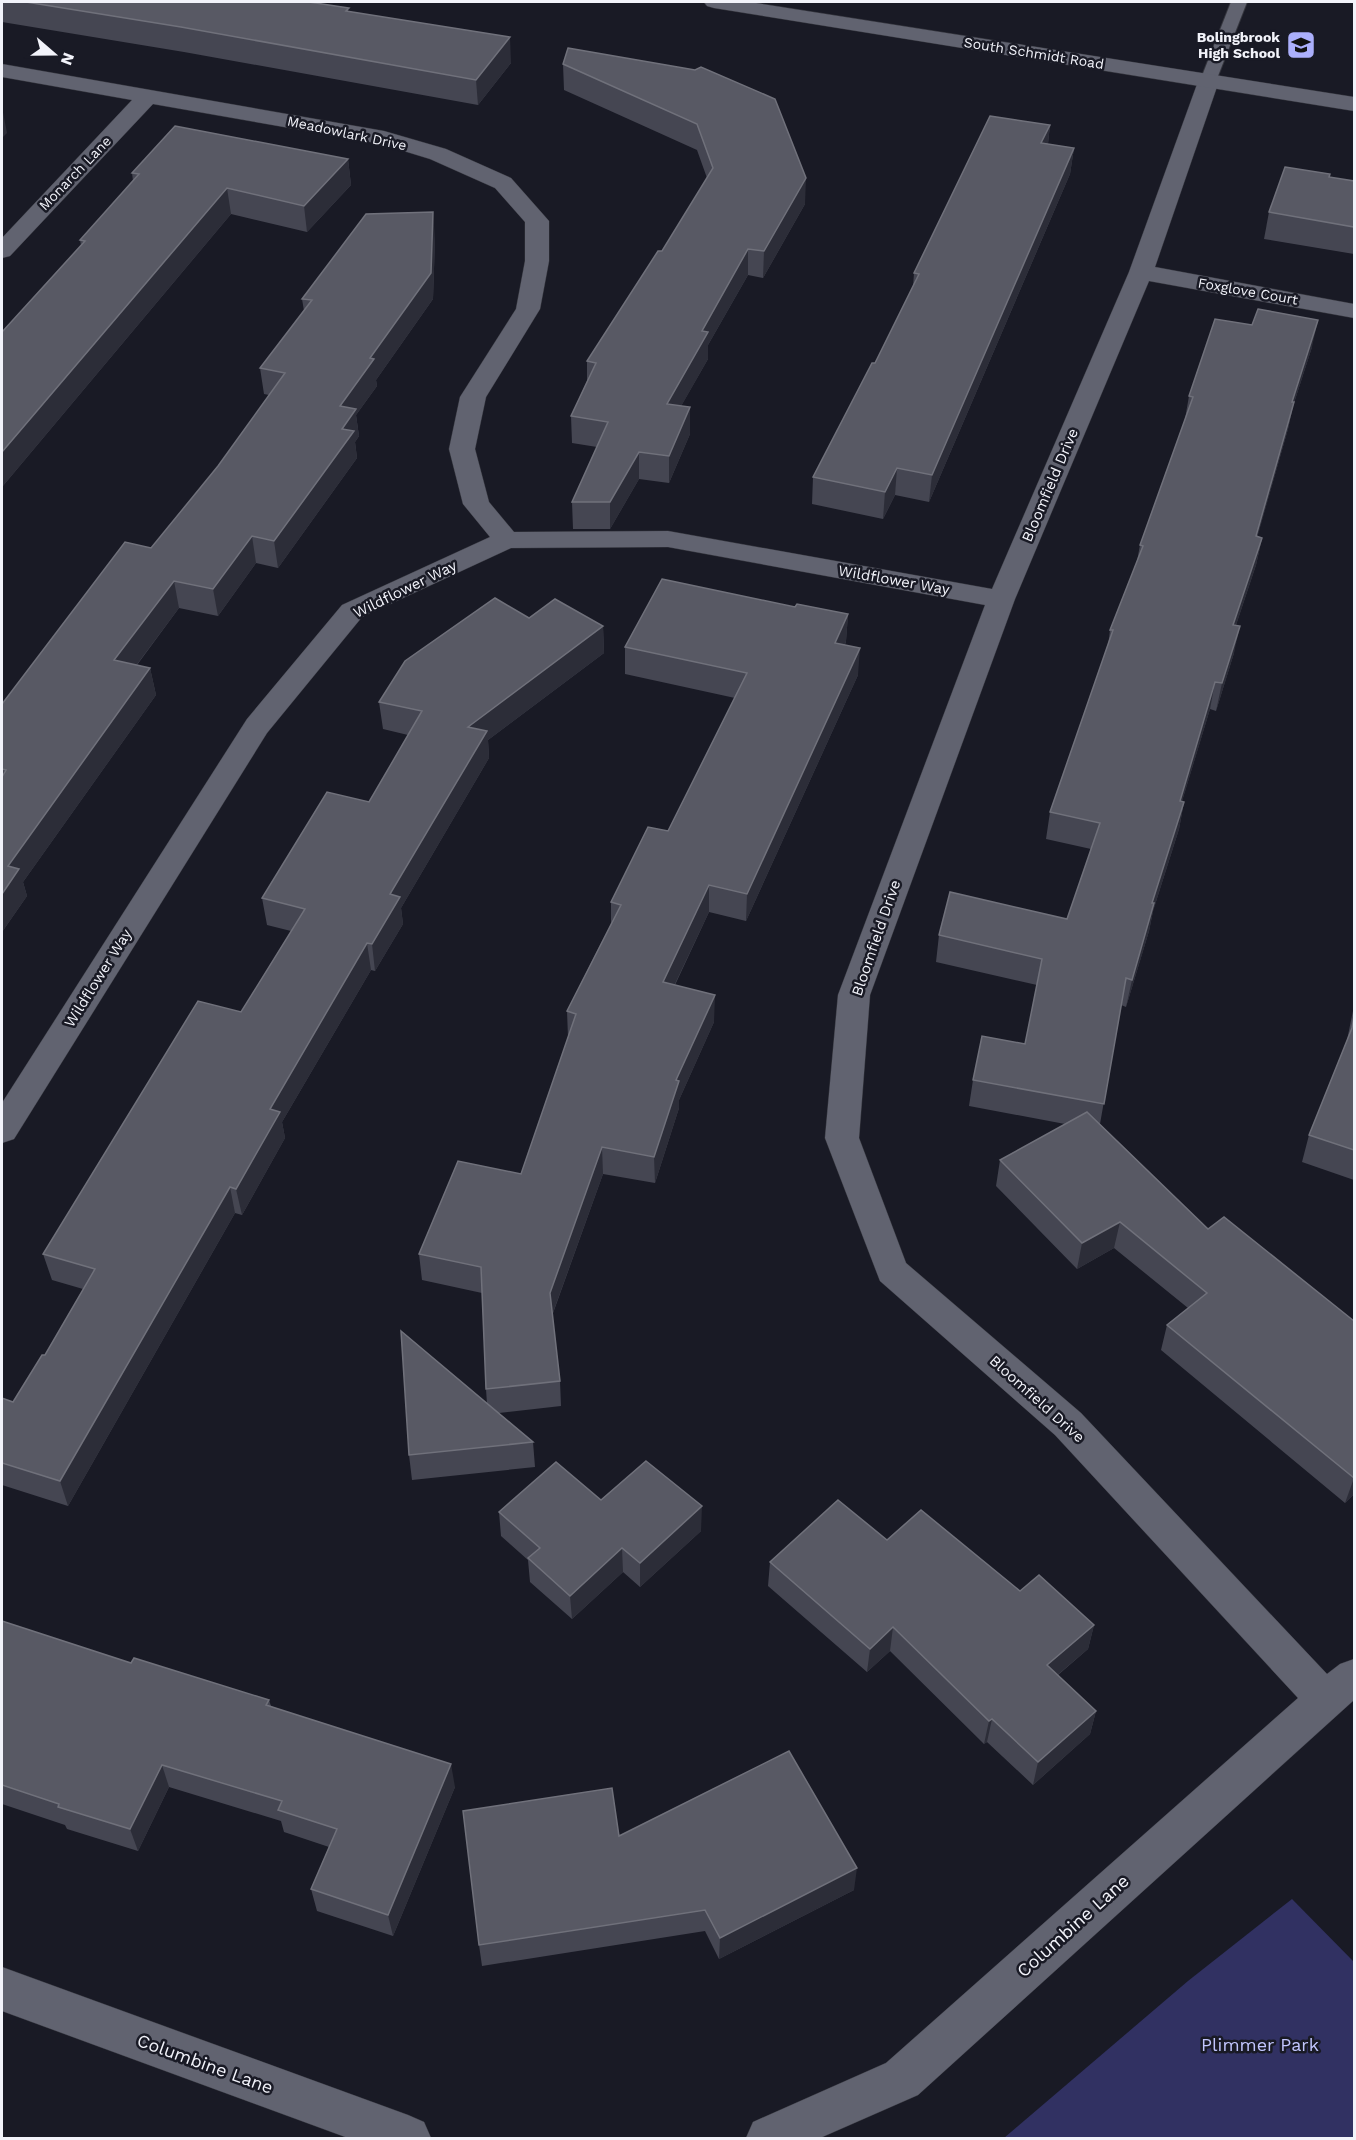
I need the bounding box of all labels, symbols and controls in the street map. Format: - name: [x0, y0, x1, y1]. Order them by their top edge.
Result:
- north arrow: [24, 24, 84, 84]
- place label: Bolingbrook High School: [1197, 29, 1280, 61]
- school or university icon: Bolingbrook High School: [1285, 29, 1317, 61]
- street label: South Schmidt Road: [963, 34, 1105, 72]
- text: N: [57, 50, 79, 68]
- street label: Meadowlark Drive: [286, 113, 408, 153]
- street label: Monarch Lane: [36, 133, 114, 213]
- street label: Foxglove Court: [1197, 274, 1299, 308]
- street label: Bloomfield Drive: [1018, 426, 1082, 544]
- street label: Wildflower Way: [350, 556, 460, 622]
- street label: Wildflower Way: [837, 561, 951, 599]
- street label: Bloomfield Drive: [848, 878, 904, 998]
- street label: Wildflower Way: [60, 925, 136, 1031]
- street label: Bloomfield Drive: [986, 1352, 1088, 1446]
- street label: Columbine Lane: [1012, 1870, 1133, 1981]
- street label: Columbine Lane: [134, 2029, 276, 2098]
- park label: Plimmer Park: [1201, 2034, 1319, 2055]

